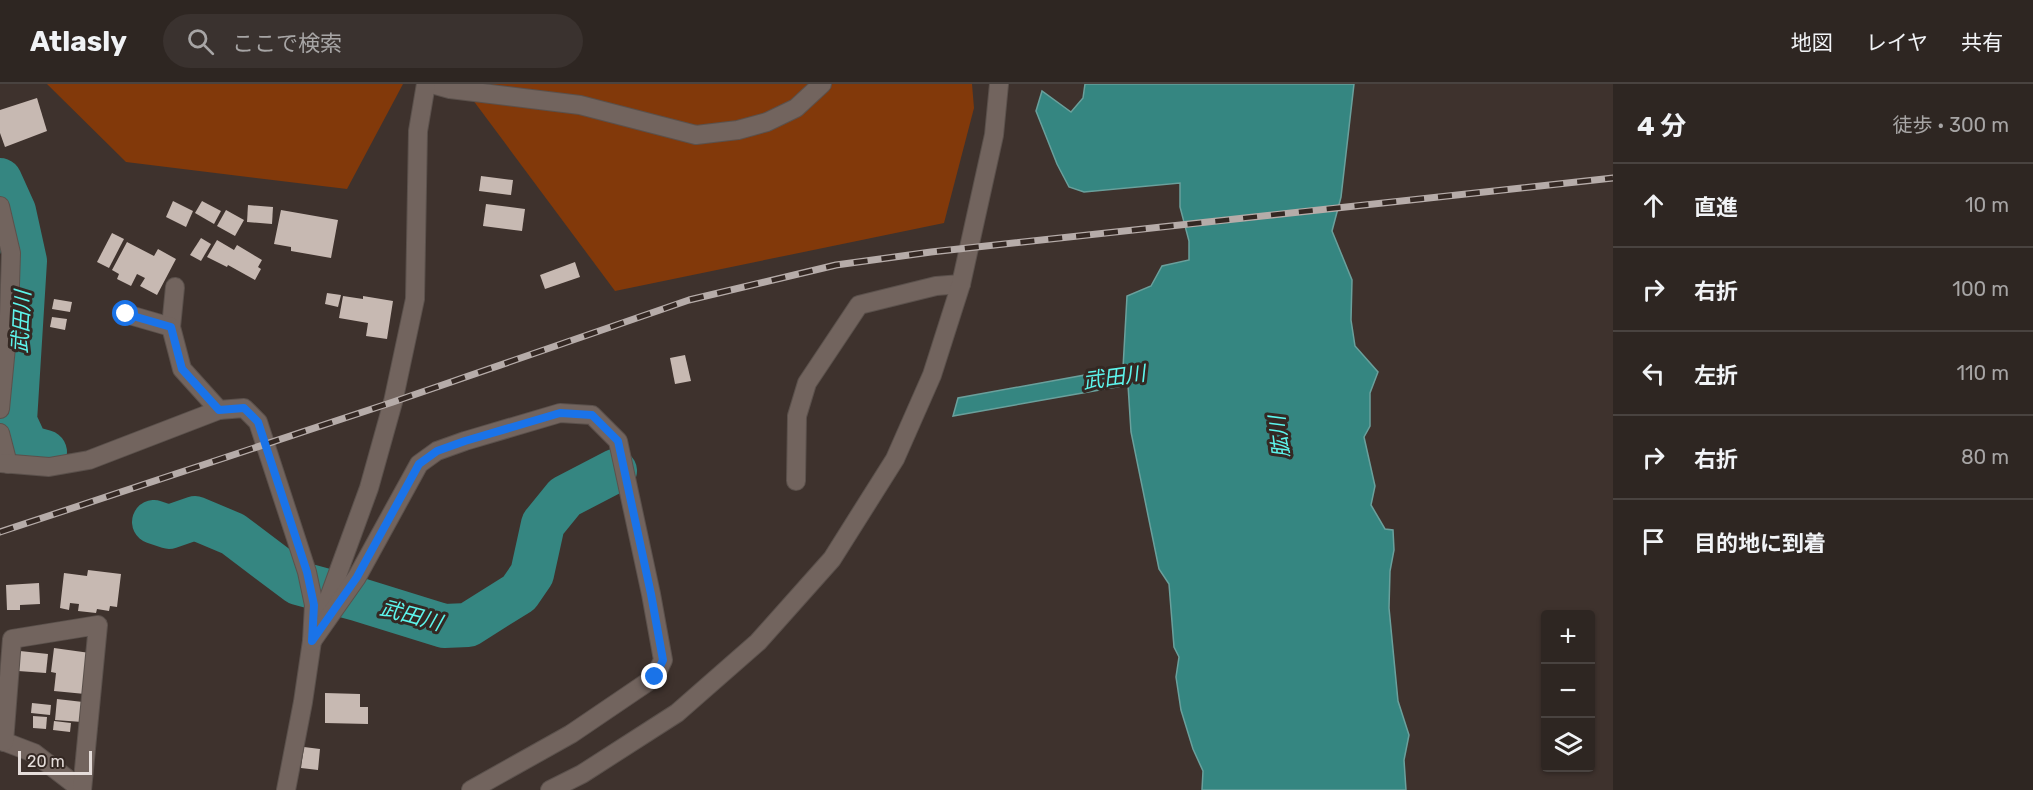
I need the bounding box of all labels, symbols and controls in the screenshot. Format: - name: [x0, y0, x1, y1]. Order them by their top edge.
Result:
- search box: [163, 14, 583, 68]
- text: Atlasly: [30, 25, 127, 58]
- icon: search: [184, 25, 217, 58]
- text: ここで検索: [232, 30, 342, 57]
- text: 地図: [1791, 30, 1833, 55]
- text: レイヤ: [1866, 30, 1928, 55]
- text: 共有: [1961, 30, 2003, 55]
- text: 4 分: [1637, 111, 1686, 142]
- text: 徒歩 · 300 m: [1893, 113, 2009, 137]
- icon: ahead: [1637, 189, 1670, 222]
- text: 10 m: [1965, 193, 2009, 217]
- text: 直進: [1694, 194, 1738, 221]
- icon: right: [1637, 273, 1670, 306]
- text: 100 m: [1952, 277, 2009, 301]
- text: 右折: [1694, 278, 1738, 305]
- water label: 武田川: [7, 288, 35, 354]
- route start: [112, 300, 138, 326]
- icon: left: [1637, 357, 1670, 390]
- water label: 武田川: [1081, 360, 1149, 394]
- text: 110 m: [1957, 361, 2009, 385]
- text: 左折: [1694, 362, 1738, 389]
- water label: 肱川: [1264, 413, 1294, 459]
- icon: right: [1637, 441, 1670, 474]
- text: 80 m: [1961, 445, 2009, 469]
- text: 右折: [1694, 446, 1738, 473]
- icon: arrive: [1637, 525, 1670, 558]
- text: 目的地に到着: [1694, 530, 1826, 557]
- water label: 武田川: [377, 595, 447, 636]
- map controls: [1541, 610, 1595, 772]
- button: +: [1541, 610, 1595, 664]
- route end: [641, 663, 667, 689]
- button: −: [1541, 664, 1595, 718]
- button: layers: [1541, 718, 1595, 772]
- scale bar: [18, 748, 92, 776]
- text: 20 m: [27, 752, 65, 771]

